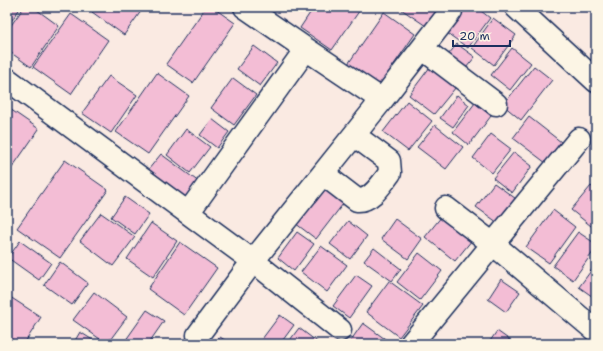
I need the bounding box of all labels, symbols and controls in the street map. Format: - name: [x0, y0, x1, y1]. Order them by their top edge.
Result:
- scale bar: [453, 22, 510, 48]
- text: 20 m: [459, 28, 490, 44]

